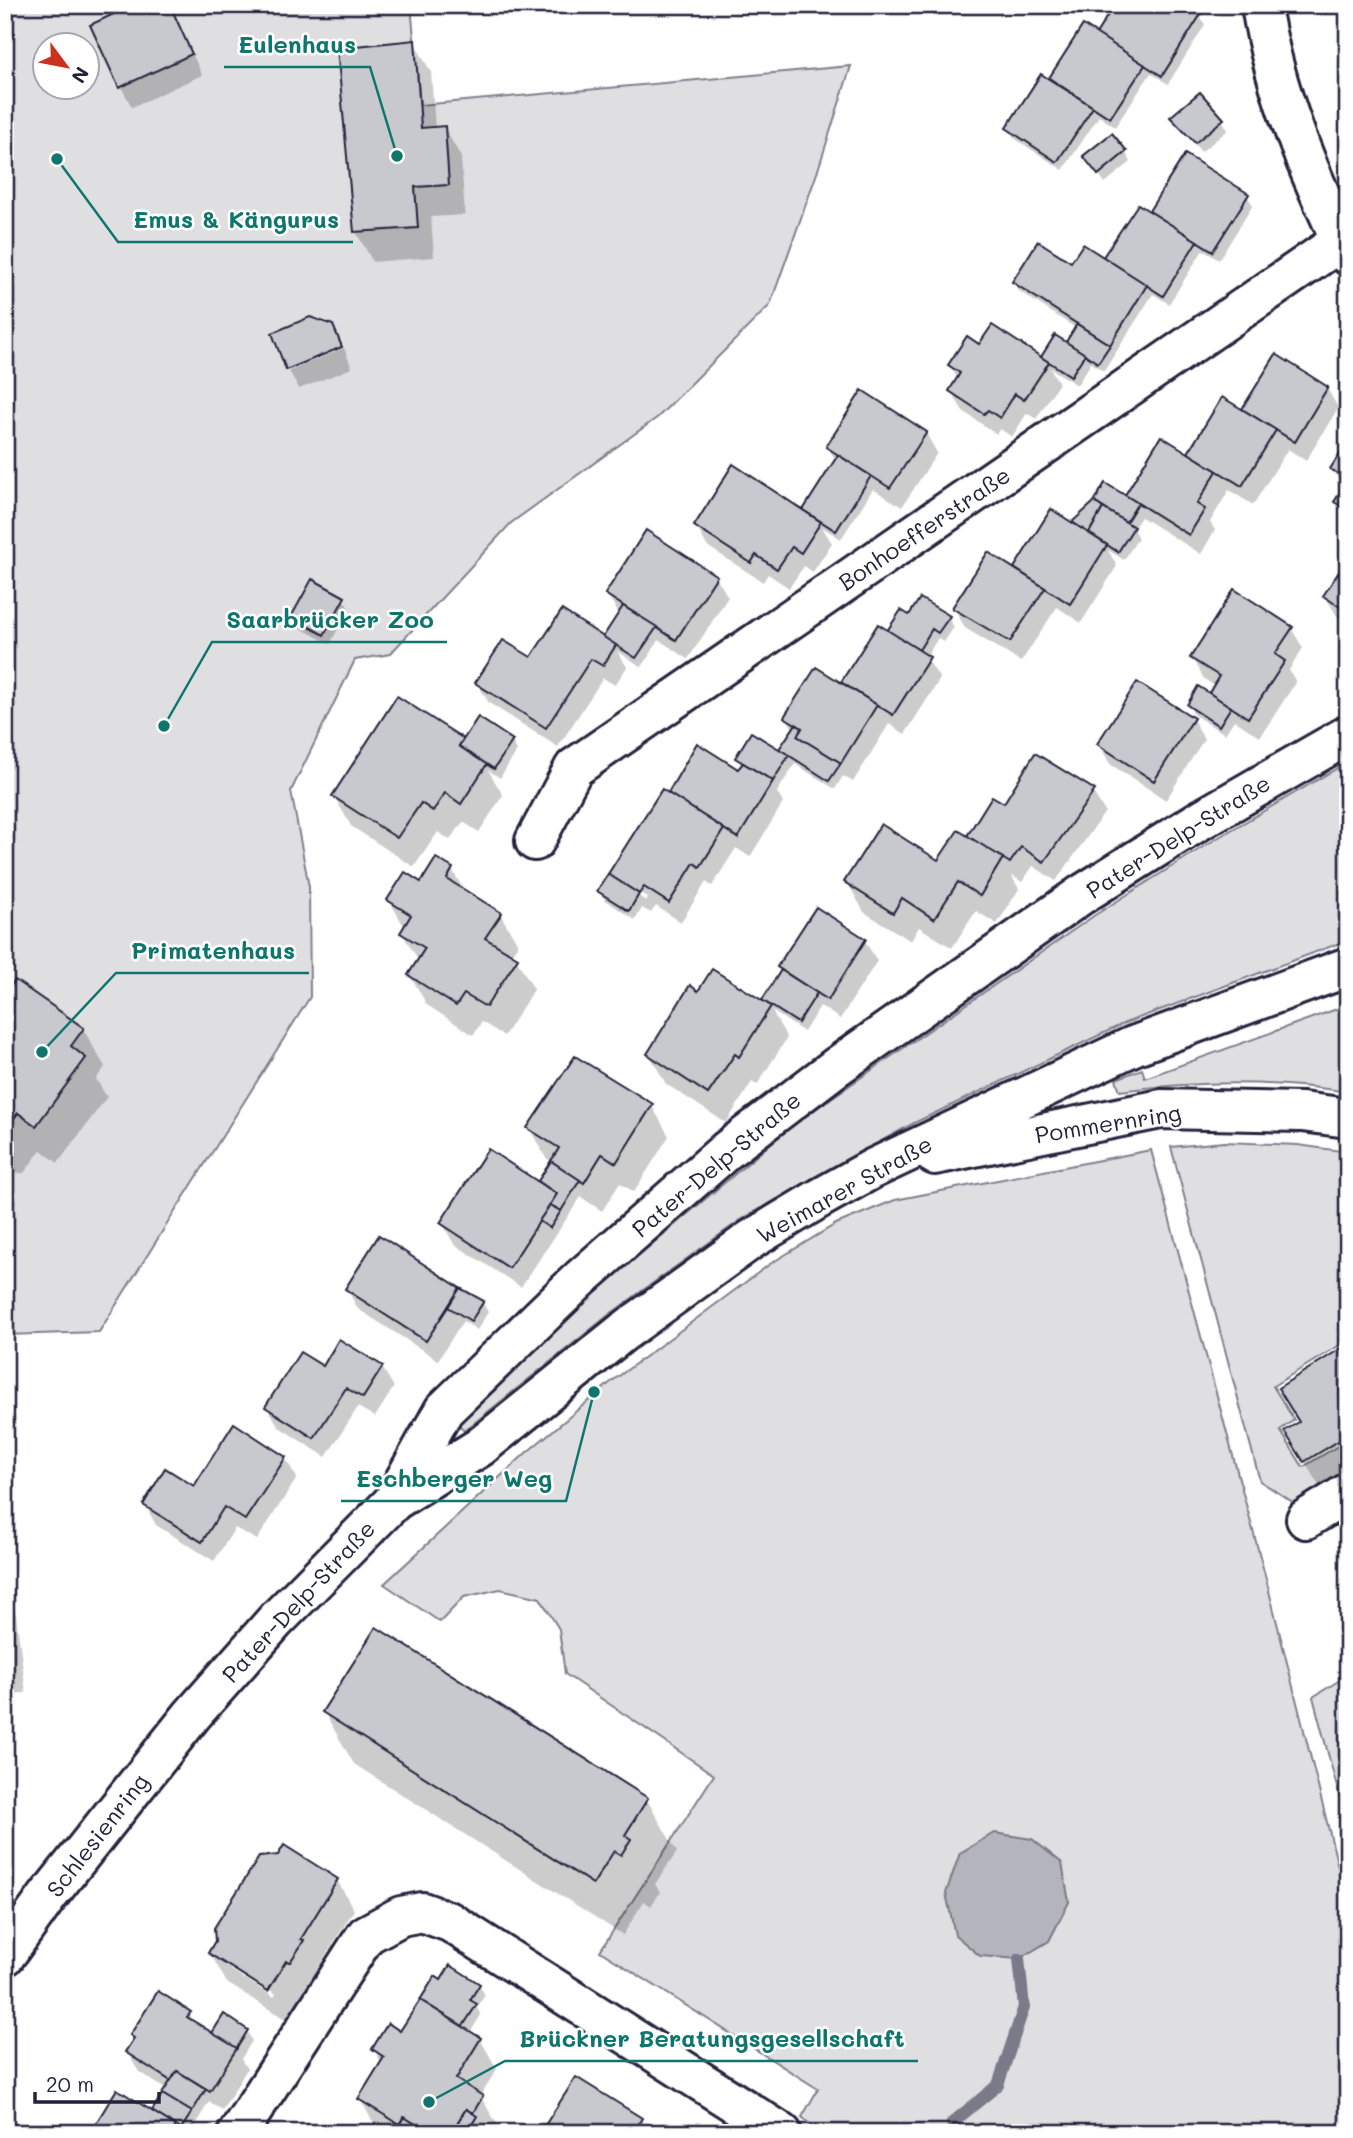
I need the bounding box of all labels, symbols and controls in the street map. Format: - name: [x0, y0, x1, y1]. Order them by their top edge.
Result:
- callout: Eulenhaus: [224, 22, 370, 67]
- text: Eulenhaus: [238, 28, 356, 59]
- north arrow: [32, 32, 102, 102]
- text: N: [66, 63, 95, 88]
- callout: Emus & Kängurus: [118, 197, 353, 242]
- text: Emus & Kängurus: [133, 203, 339, 234]
- street label: Bonhoefferstraße: [832, 459, 1016, 597]
- callout: Saarbrücker Zoo: [212, 597, 447, 642]
- text: Saarbrücker Zoo: [226, 603, 434, 634]
- street label: Pater-Delp-Straße: [1080, 767, 1276, 905]
- callout: Primatenhaus: [116, 928, 309, 973]
- text: Primatenhaus: [131, 934, 295, 965]
- street label: Pater-Delp-Straße: [625, 1085, 807, 1243]
- street label: Pommernring: [1033, 1097, 1183, 1149]
- street label: Weimarer Straße: [751, 1128, 937, 1250]
- callout: Eschberger Weg: [341, 1456, 566, 1501]
- text: Eschberger Weg: [356, 1462, 552, 1493]
- street label: Pater-Delp-Straße: [215, 1513, 381, 1689]
- street label: Schlesienring: [39, 1767, 155, 1903]
- callout: Brückner Beratungsgesellschaft: [505, 2016, 918, 2061]
- text: Brückner Beratungsgesellschaft: [519, 2022, 905, 2053]
- scale bar: [35, 2061, 159, 2105]
- text: 20 m: [46, 2070, 94, 2097]

